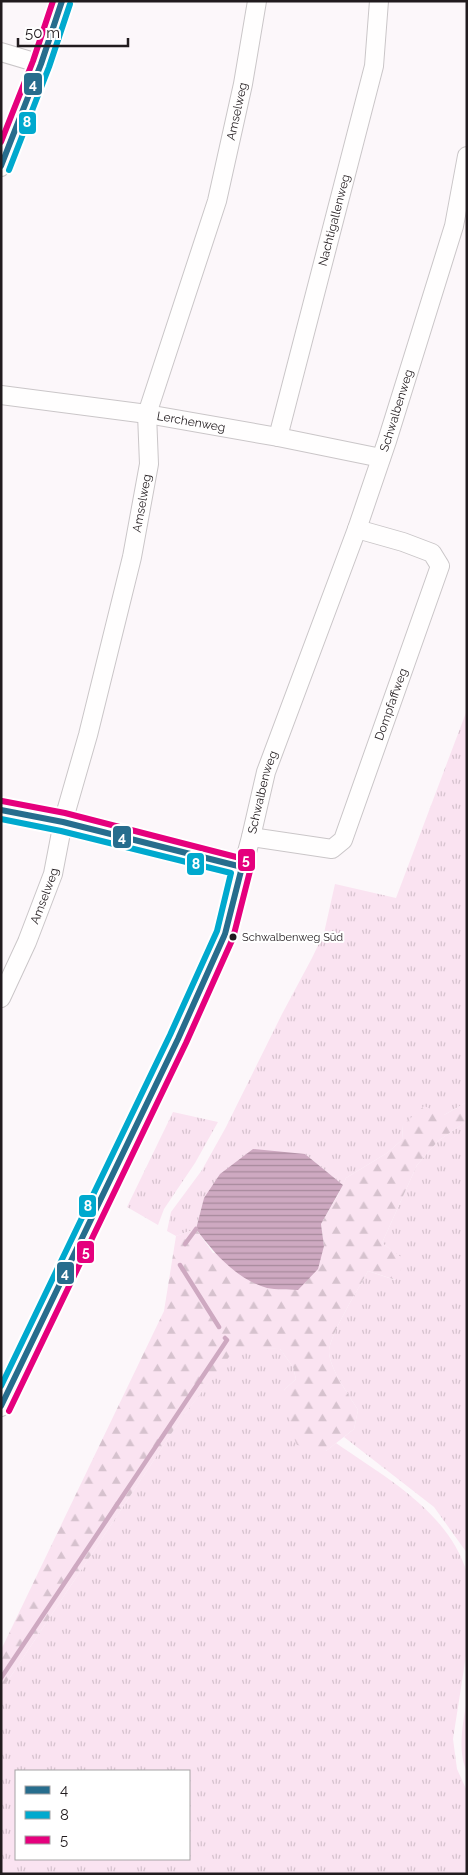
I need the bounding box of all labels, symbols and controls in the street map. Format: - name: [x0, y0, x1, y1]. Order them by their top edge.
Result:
- scale bar: [18, 15, 128, 47]
- text: 50 m: [25, 24, 60, 42]
- line badge: 4: [23, 72, 43, 96]
- text: 4: [29, 76, 37, 92]
- street label: Amselweg: [224, 81, 250, 142]
- line badge: 8: [18, 111, 37, 135]
- text: 8: [23, 114, 31, 130]
- street label: Nachtigallenweg: [316, 173, 353, 268]
- street label: Schwalbenweg: [377, 368, 416, 453]
- street label: Lerchenweg: [156, 409, 227, 435]
- street label: Amselweg: [130, 473, 154, 534]
- street label: Dompfaffweg: [372, 666, 410, 742]
- street label: Schwalbenweg: [245, 749, 280, 835]
- line badge: 4: [112, 825, 132, 849]
- text: 4: [118, 829, 126, 845]
- line badge: 5: [237, 848, 256, 872]
- line badge: 8: [186, 852, 205, 876]
- text: 5: [242, 852, 250, 868]
- text: 8: [192, 856, 200, 872]
- street label: Amselweg: [28, 867, 61, 926]
- place label: Schwalbenweg Süd: [242, 931, 343, 944]
- marker: Schwalbenweg Süd: [228, 932, 238, 942]
- line badge: 8: [78, 1194, 97, 1218]
- text: 8: [84, 1198, 92, 1214]
- line badge: 5: [76, 1240, 95, 1264]
- text: 5: [82, 1244, 90, 1260]
- line badge: 4: [56, 1261, 75, 1285]
- text: 4: [61, 1265, 69, 1281]
- legend: [15, 1770, 190, 1860]
- text: 4: [60, 1781, 68, 1799]
- text: 8: [60, 1806, 69, 1824]
- text: 5: [60, 1831, 68, 1849]

